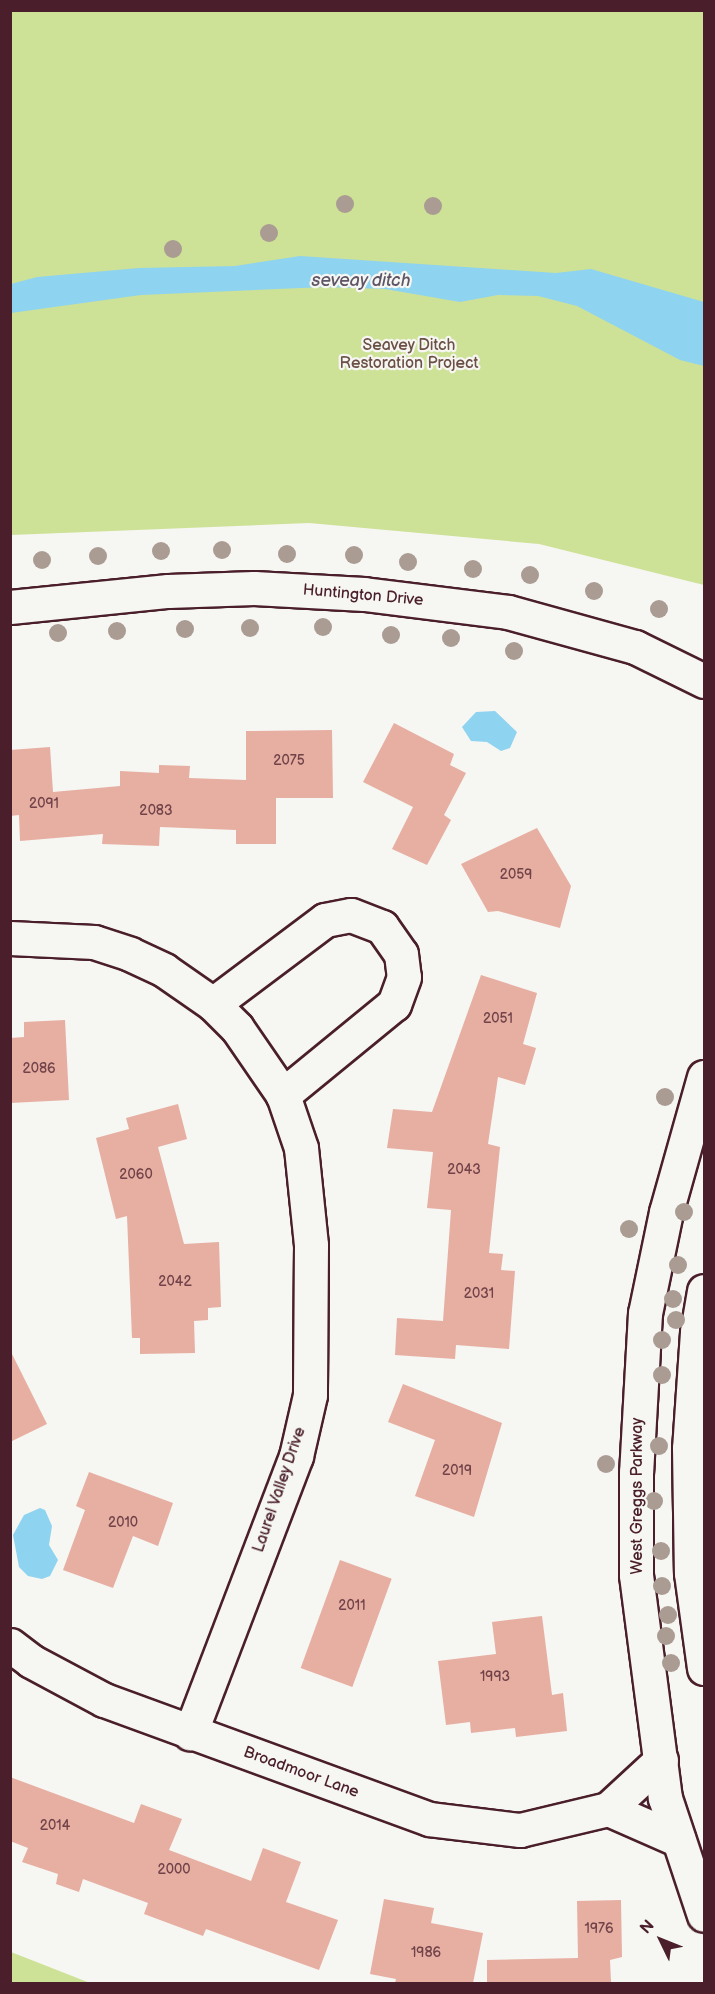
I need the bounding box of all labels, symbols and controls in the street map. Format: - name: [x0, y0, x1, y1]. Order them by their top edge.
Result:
- water label: seveay ditch: [311, 270, 411, 292]
- park label: Seavey Ditch Restoration Project: [340, 336, 478, 374]
- street label: Huntington Drive: [302, 581, 424, 611]
- house number: 2075: [273, 753, 305, 769]
- house number: 2091: [29, 796, 59, 812]
- house number: 2083: [139, 803, 173, 819]
- house number: 2059: [500, 867, 532, 883]
- house number: 2051: [483, 1011, 513, 1027]
- house number: 2086: [22, 1061, 56, 1077]
- house number: 2043: [447, 1162, 481, 1178]
- house number: 2060: [119, 1167, 153, 1183]
- house number: 2042: [158, 1274, 192, 1290]
- house number: 2031: [464, 1286, 494, 1302]
- street label: West Greggs Parkway: [628, 1417, 648, 1575]
- street label: Laurel Valley Drive: [249, 1424, 311, 1556]
- house number: 2019: [442, 1463, 472, 1479]
- house number: 2010: [108, 1515, 138, 1531]
- house number: 2011: [338, 1598, 366, 1614]
- house number: 1993: [480, 1669, 510, 1685]
- street label: Broadmoor Lane: [241, 1743, 361, 1803]
- house number: 2014: [40, 1818, 70, 1834]
- house number: 2000: [158, 1862, 190, 1878]
- north arrow: [631, 1910, 691, 1970]
- text: N: [636, 1917, 659, 1938]
- house number: 1976: [585, 1921, 613, 1937]
- house number: 1986: [411, 1945, 441, 1961]

